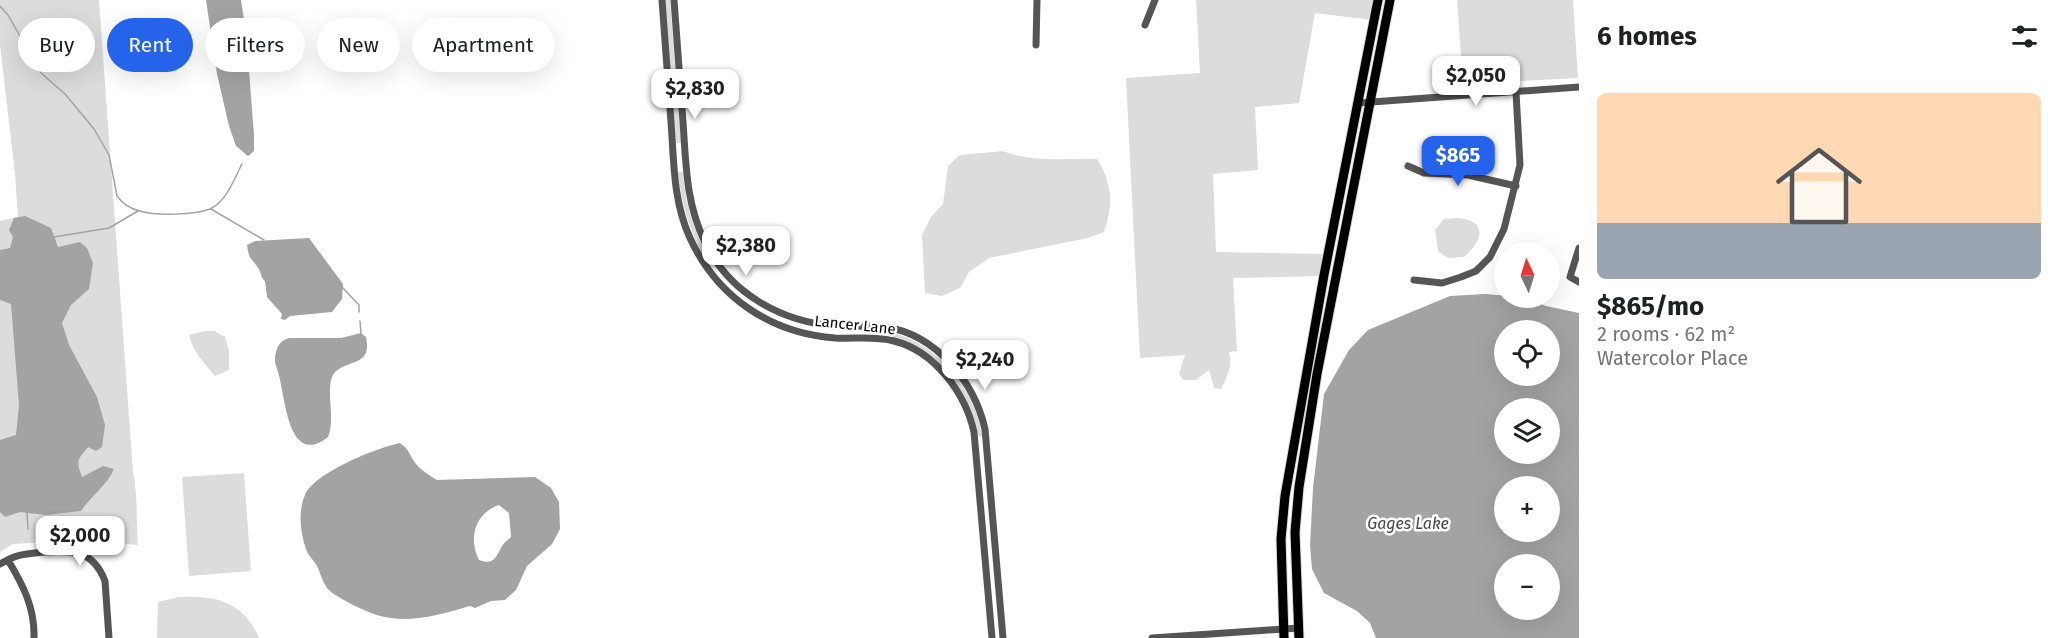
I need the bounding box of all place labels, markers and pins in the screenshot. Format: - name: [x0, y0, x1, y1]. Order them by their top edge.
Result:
- pin: $2,050: [1427, 56, 1525, 107]
- pin: $2,830: [646, 69, 744, 120]
- pin: $865: [1422, 136, 1494, 187]
- pin: $2,380: [697, 226, 795, 277]
- pin: $2,240: [936, 340, 1034, 391]
- pin: $2,000: [31, 516, 129, 567]

